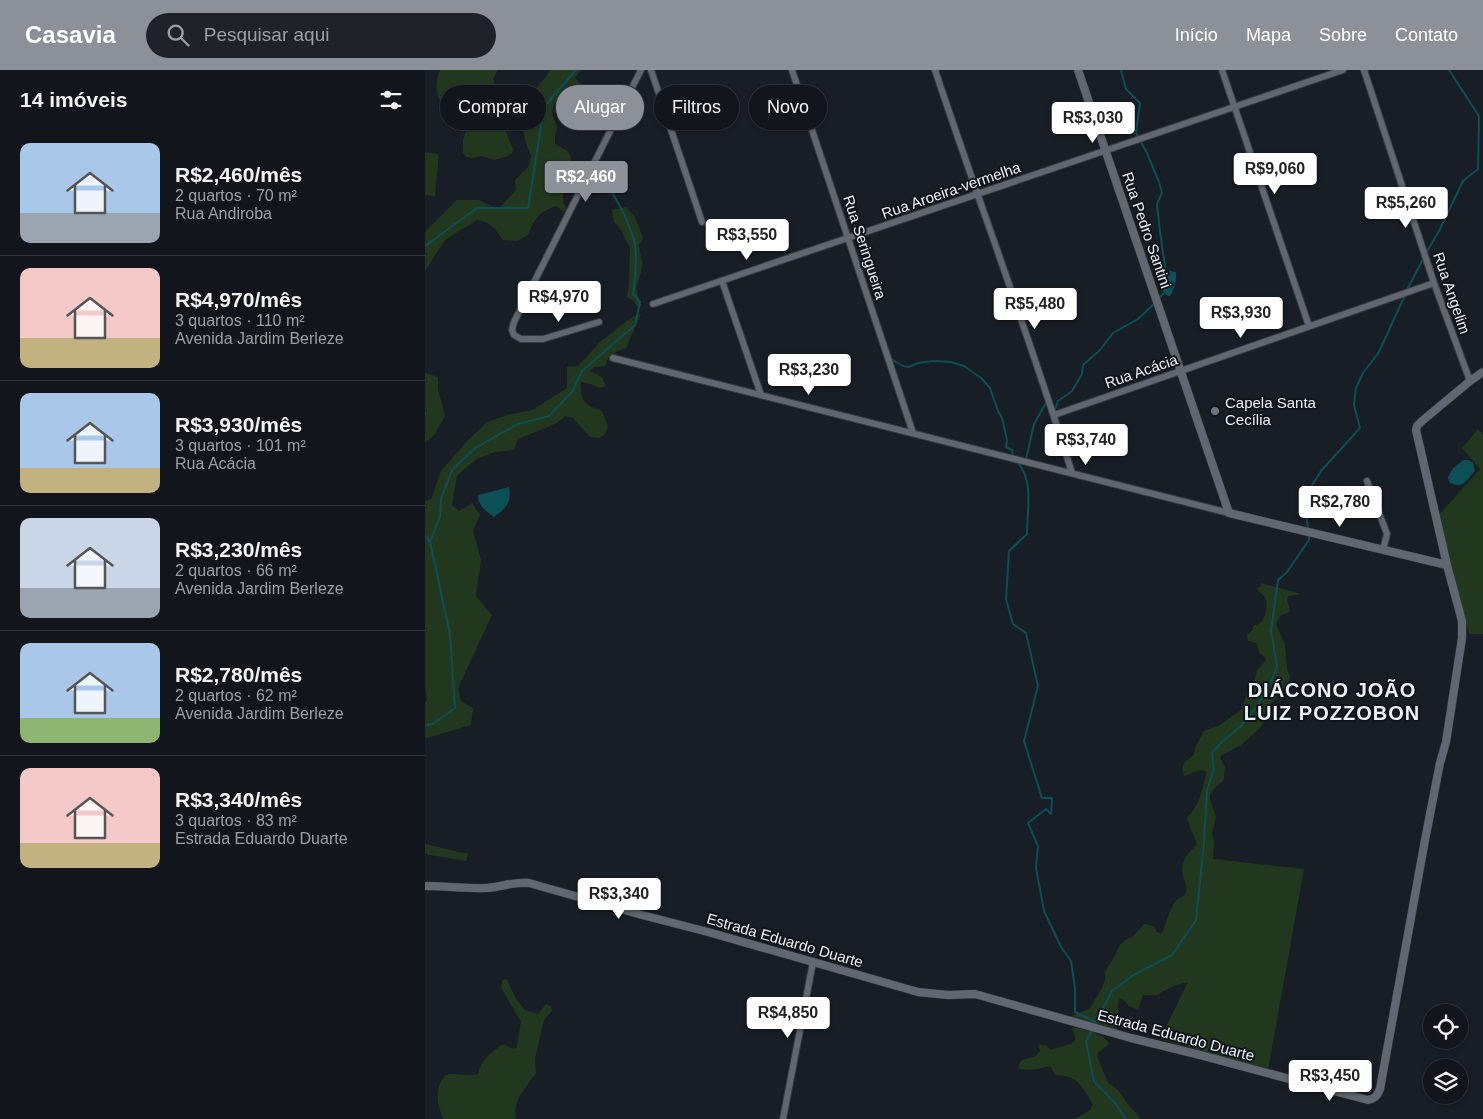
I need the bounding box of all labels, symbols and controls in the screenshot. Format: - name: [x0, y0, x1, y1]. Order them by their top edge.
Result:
- search box: [146, 13, 496, 58]
- text: Casavia: [25, 21, 116, 48]
- icon: search: [164, 21, 192, 49]
- text: Pesquisar aqui: [204, 24, 329, 45]
- text: Início: [1175, 25, 1218, 45]
- text: Mapa: [1246, 25, 1291, 45]
- text: Sobre: [1319, 25, 1367, 45]
- text: Contato: [1395, 25, 1458, 45]
- chip: Comprar: [440, 85, 546, 130]
- chip: Alugar: [556, 85, 644, 130]
- chip: Filtros: [654, 85, 739, 130]
- chip: Novo: [749, 85, 827, 130]
- icon: filters: [377, 86, 405, 114]
- text: 14 imóveis: [20, 88, 127, 111]
- pin: R$3,030: [1047, 102, 1139, 144]
- text: R$3,030: [1063, 109, 1123, 126]
- pin: R$9,060: [1229, 152, 1321, 195]
- street label: Rua Aroeira-vermelha: [879, 158, 1023, 222]
- pin: R$2,460: [540, 160, 632, 203]
- text: R$9,060: [1245, 160, 1305, 177]
- icon: home: [60, 163, 120, 223]
- text: R$2,460/mês: [175, 163, 302, 186]
- text: R$2,460: [556, 168, 616, 185]
- street label: Rua Pedro Santini: [1119, 170, 1175, 290]
- pin: R$5,260: [1360, 186, 1452, 229]
- text: 2 quartos · 70 m²: [175, 187, 297, 204]
- street label: Rua Seringueira: [840, 193, 890, 302]
- text: R$5,260: [1376, 194, 1436, 211]
- text: Rua Andiroba: [175, 205, 272, 222]
- pin: R$3,550: [701, 218, 793, 261]
- text: R$3,550: [717, 226, 777, 243]
- street label: Rua Angelim: [1430, 250, 1474, 336]
- pin: R$4,970: [513, 280, 605, 323]
- icon: home: [60, 288, 120, 348]
- text: R$4,970/mês: [175, 288, 302, 311]
- text: R$4,970: [529, 288, 589, 305]
- pin: R$5,480: [989, 288, 1081, 330]
- text: R$5,480: [1005, 295, 1065, 312]
- pin: R$3,930: [1195, 296, 1287, 339]
- text: R$3,930: [1211, 304, 1271, 321]
- text: 3 quartos · 110 m²: [175, 312, 305, 329]
- text: Avenida Jardim Berleze: [175, 330, 344, 347]
- street label: Rua Acácia: [1102, 350, 1180, 391]
- pin: R$3,230: [763, 354, 855, 396]
- text: R$3,230: [779, 361, 839, 378]
- place label: Capela Santa Cecília: [1225, 394, 1317, 428]
- marker: Capela Santa Cecília: [1209, 405, 1221, 417]
- icon: home: [60, 413, 120, 473]
- text: R$3,930/mês: [175, 413, 302, 436]
- pin: R$3,740: [1040, 424, 1132, 466]
- text: R$3,740: [1056, 431, 1116, 448]
- text: 3 quartos · 101 m²: [175, 437, 306, 454]
- text: Rua Acácia: [175, 455, 256, 472]
- pin: R$2,780: [1294, 486, 1386, 528]
- text: R$2,780: [1310, 493, 1370, 510]
- icon: home: [60, 538, 120, 598]
- text: R$3,230/mês: [175, 538, 302, 561]
- text: 2 quartos · 66 m²: [175, 562, 297, 579]
- text: Avenida Jardim Berleze: [175, 580, 344, 597]
- icon: home: [60, 663, 120, 723]
- text: R$2,780/mês: [175, 663, 302, 686]
- district label: DIÁCONO JOÃO LUIZ POZZOBON: [1244, 679, 1420, 724]
- text: 2 quartos · 62 m²: [175, 687, 297, 704]
- text: Avenida Jardim Berleze: [175, 705, 344, 722]
- icon: home: [60, 788, 120, 848]
- text: R$3,340/mês: [175, 788, 302, 811]
- text: 3 quartos · 83 m²: [175, 812, 297, 829]
- text: Estrada Eduardo Duarte: [175, 830, 348, 847]
- pin: R$3,340: [573, 878, 665, 920]
- text: R$3,340: [589, 885, 649, 902]
- street label: Estrada Eduardo Duarte: [705, 910, 865, 970]
- pin: R$4,850: [742, 996, 834, 1039]
- text: R$4,850: [758, 1004, 818, 1021]
- map controls: [1423, 1004, 1468, 1104]
- button: locate: [1423, 1004, 1468, 1049]
- street label: Estrada Eduardo Duarte: [1096, 1006, 1256, 1064]
- button: layers: [1423, 1059, 1468, 1104]
- pin: R$3,450: [1284, 1060, 1376, 1102]
- text: R$3,450: [1300, 1067, 1360, 1084]

